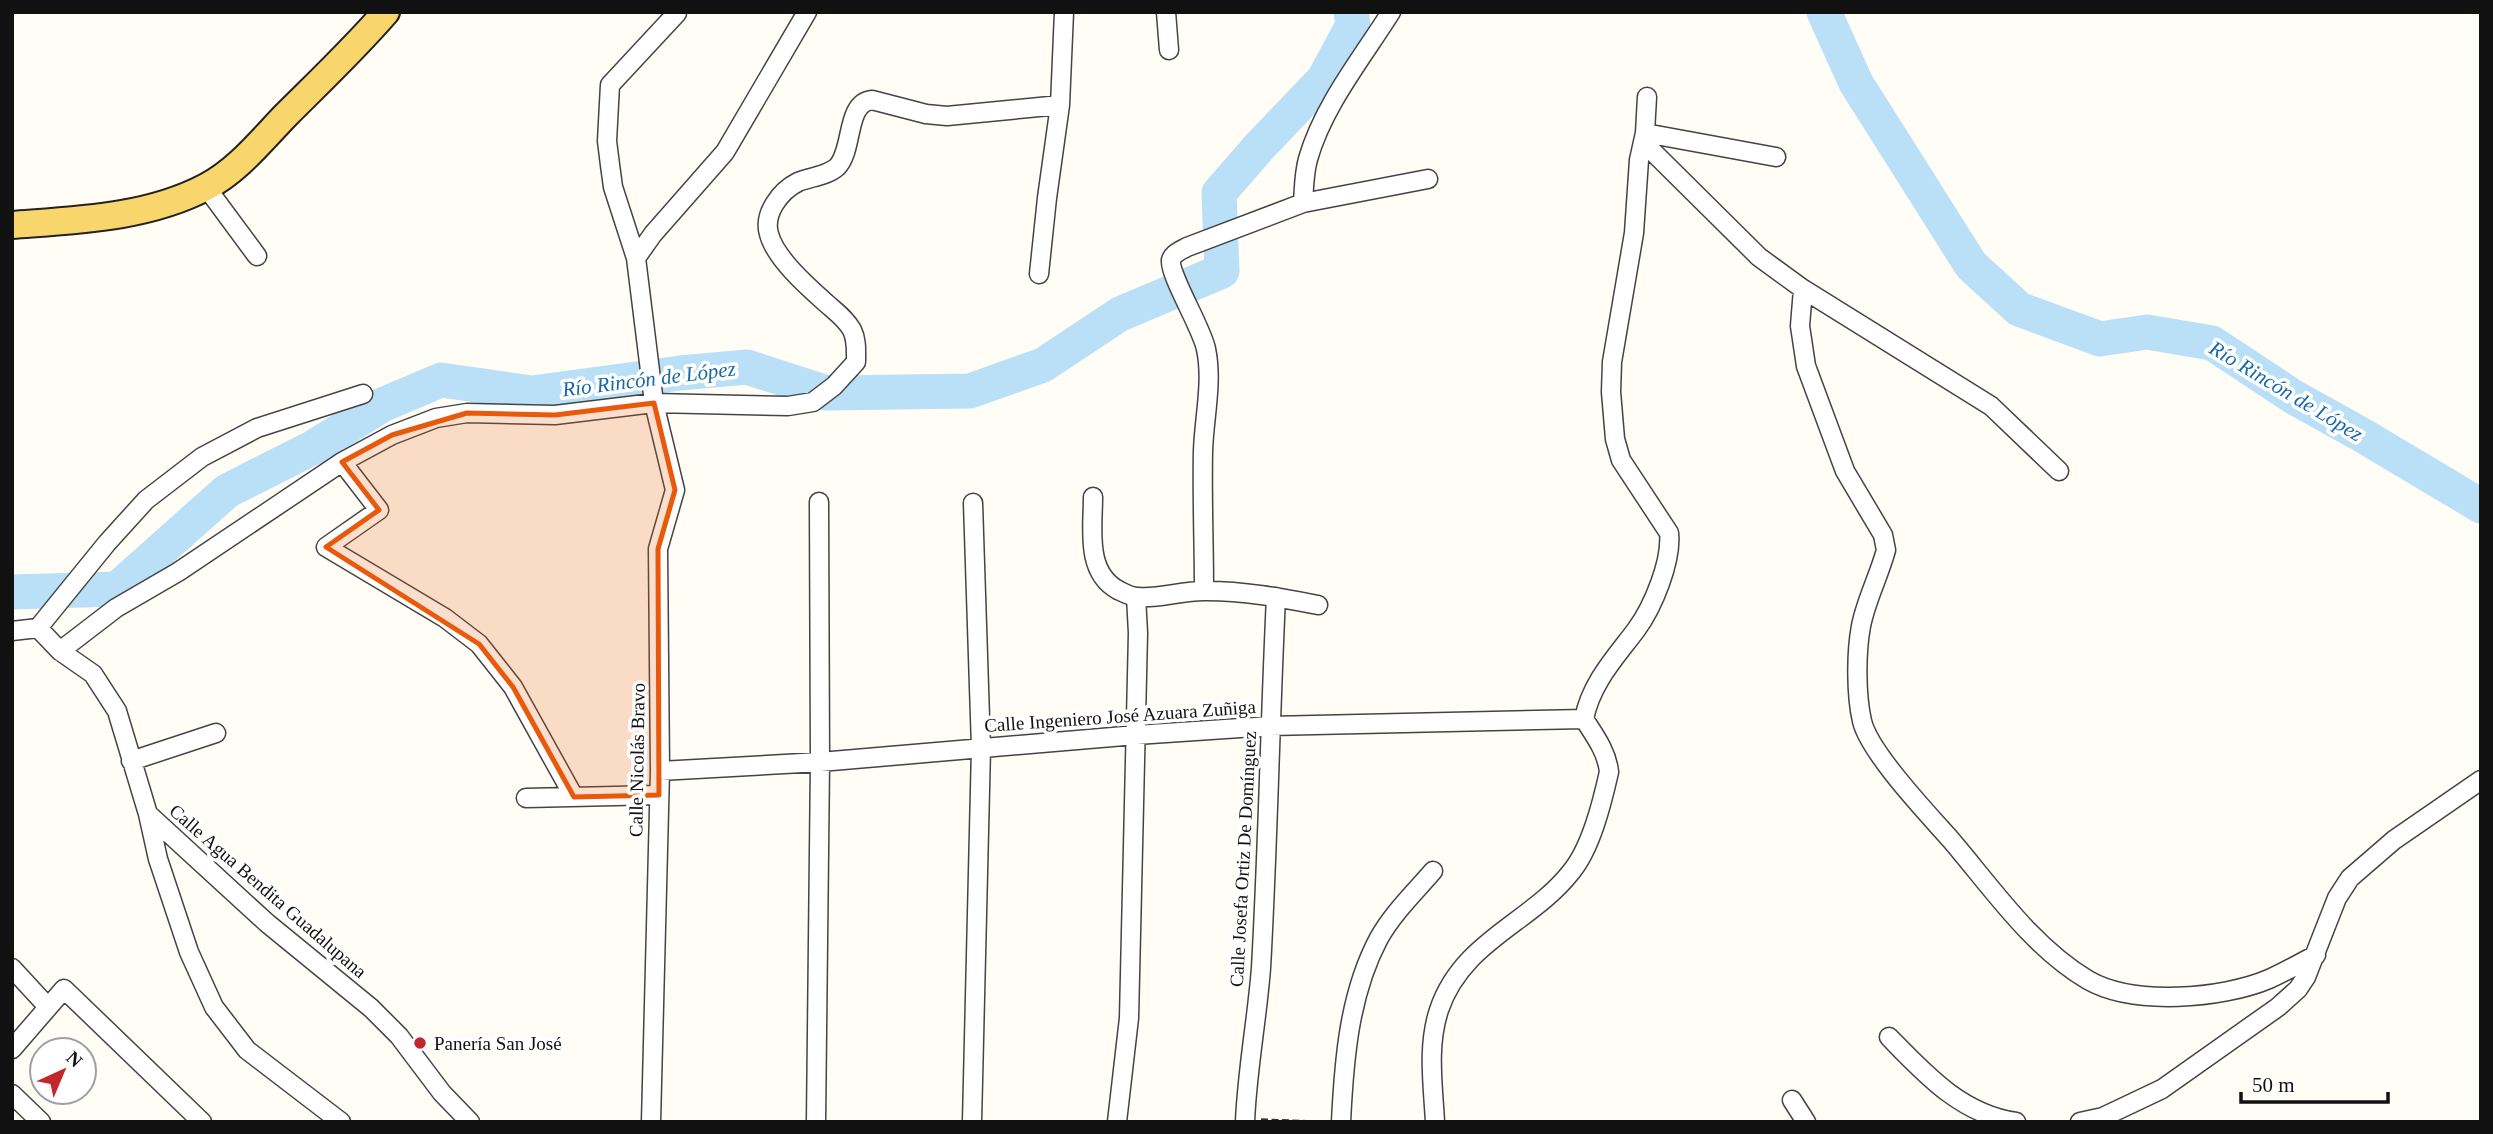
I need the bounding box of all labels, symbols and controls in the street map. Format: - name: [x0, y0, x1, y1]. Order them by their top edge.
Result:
- water label: Río Rincón de López: [2204, 335, 2367, 446]
- water label: Río Rincón de López: [560, 356, 737, 402]
- street label: Calle Nicolás Bravo: [625, 683, 649, 837]
- street label: Calle Ingeniero José Azuara Zuñiga: [983, 696, 1257, 736]
- street label: Calle Josefa Ortiz De Domínguez: [1226, 730, 1260, 988]
- street label: Calle Agua Bendita Guadalupana: [165, 800, 371, 983]
- place label: Panería San José: [434, 1033, 562, 1054]
- marker: Panería San José: [412, 1035, 428, 1051]
- north arrow: [28, 1036, 98, 1106]
- text: N: [62, 1047, 87, 1072]
- scale bar: [2241, 1060, 2388, 1104]
- text: 50 m: [2252, 1073, 2295, 1097]

